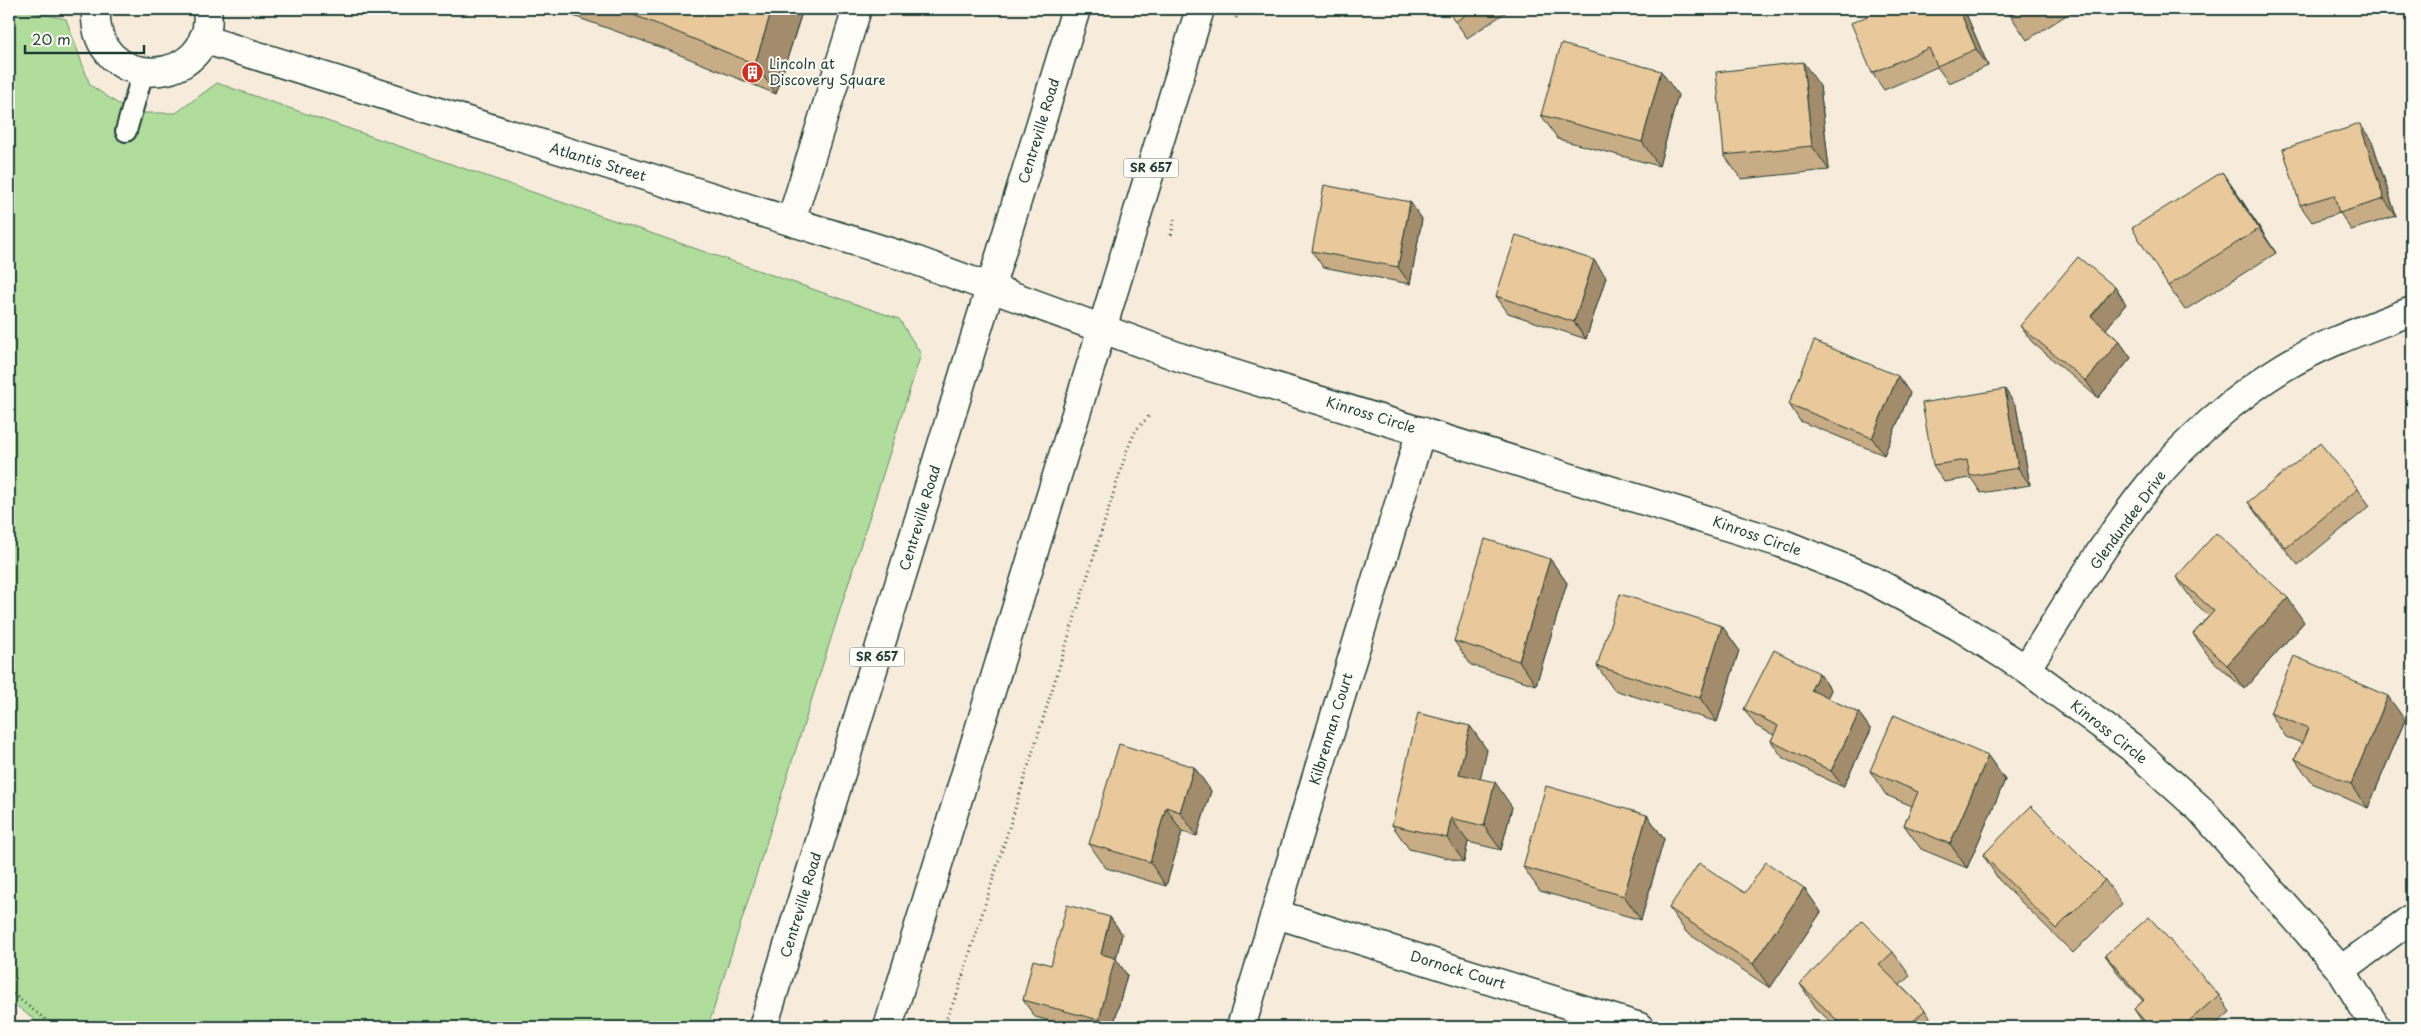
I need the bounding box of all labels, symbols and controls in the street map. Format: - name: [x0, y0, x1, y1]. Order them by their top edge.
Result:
- scale bar: [25, 22, 144, 54]
- text: 20 m: [32, 27, 71, 50]
- place label: Lincoln at Discovery Square: [769, 53, 886, 90]
- building icon: Lincoln at Discovery Square: [741, 60, 765, 84]
- street label: Centreville Road: [1013, 76, 1065, 186]
- street label: Atlantis Street: [547, 137, 649, 186]
- road number: SR 657: [1124, 158, 1178, 178]
- street label: Kinross Circle: [1324, 391, 1419, 438]
- street label: Centreville Road: [894, 463, 946, 573]
- street label: Glendundee Drive: [2084, 466, 2171, 574]
- street label: Kinross Circle: [1710, 510, 1805, 561]
- road number: SR 657: [850, 648, 904, 666]
- street label: Kilbrennan Court: [1303, 670, 1358, 788]
- street label: Kinross Circle: [2066, 695, 2152, 769]
- street label: Centreville Road: [775, 850, 827, 960]
- street label: Dornock Court: [1408, 945, 1509, 994]

